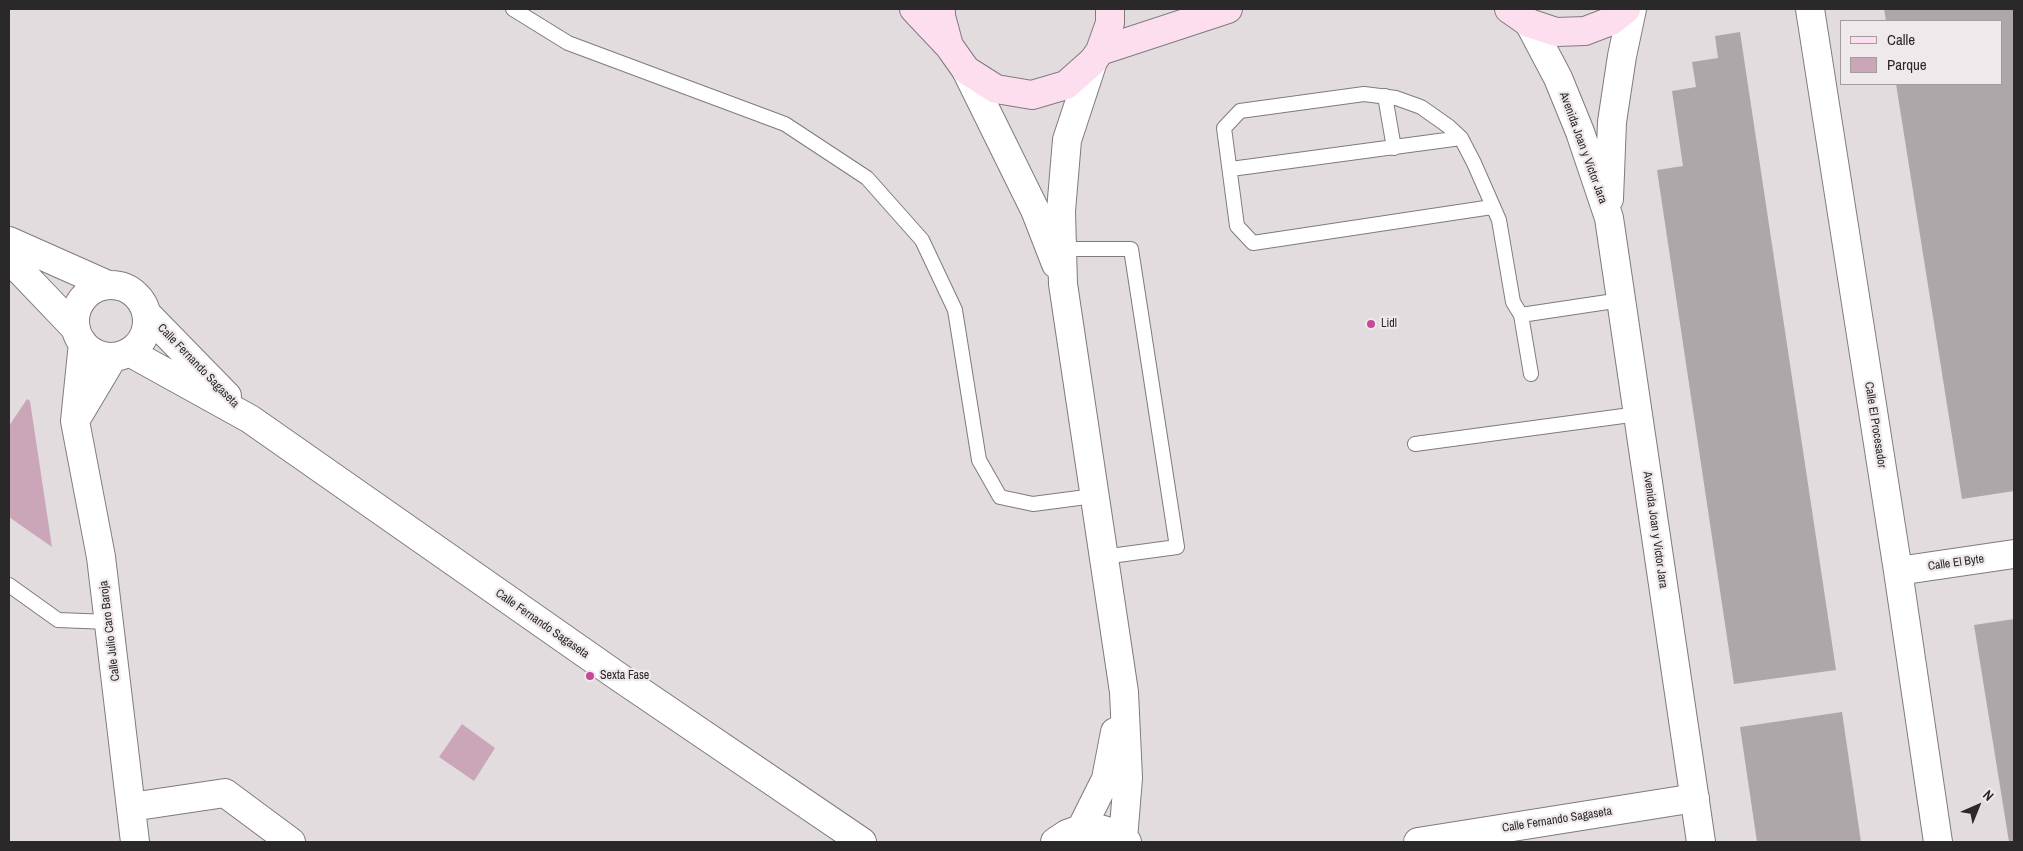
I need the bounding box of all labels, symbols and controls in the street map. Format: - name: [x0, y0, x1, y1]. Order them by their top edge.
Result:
- legend: [1840, 20, 2003, 85]
- text: Calle: [1887, 29, 1915, 50]
- text: Parque: [1887, 54, 1927, 75]
- street label: Avenida Joan y Víctor Jara: [1556, 90, 1610, 206]
- place label: Lidl: [1381, 317, 1397, 331]
- marker: Lidl: [1365, 318, 1377, 330]
- street label: Calle Fernando Sagaseta: [154, 321, 242, 411]
- street label: Calle El Procesador: [1861, 381, 1889, 469]
- street label: Avenida Joan y Victor Jara: [1640, 471, 1670, 589]
- street label: Calle El Byte: [1927, 552, 1985, 574]
- street label: Calle Julio Caro Baroja: [97, 580, 123, 682]
- street label: Calle Fernando Sagaseta: [492, 586, 592, 662]
- place label: Sexta Fase: [600, 669, 649, 683]
- marker: Sexta Fase: [584, 670, 596, 682]
- north arrow: [1953, 781, 2003, 831]
- text: N: [1979, 786, 1998, 805]
- street label: Calle Fernando Sagaseta: [1501, 804, 1613, 836]

